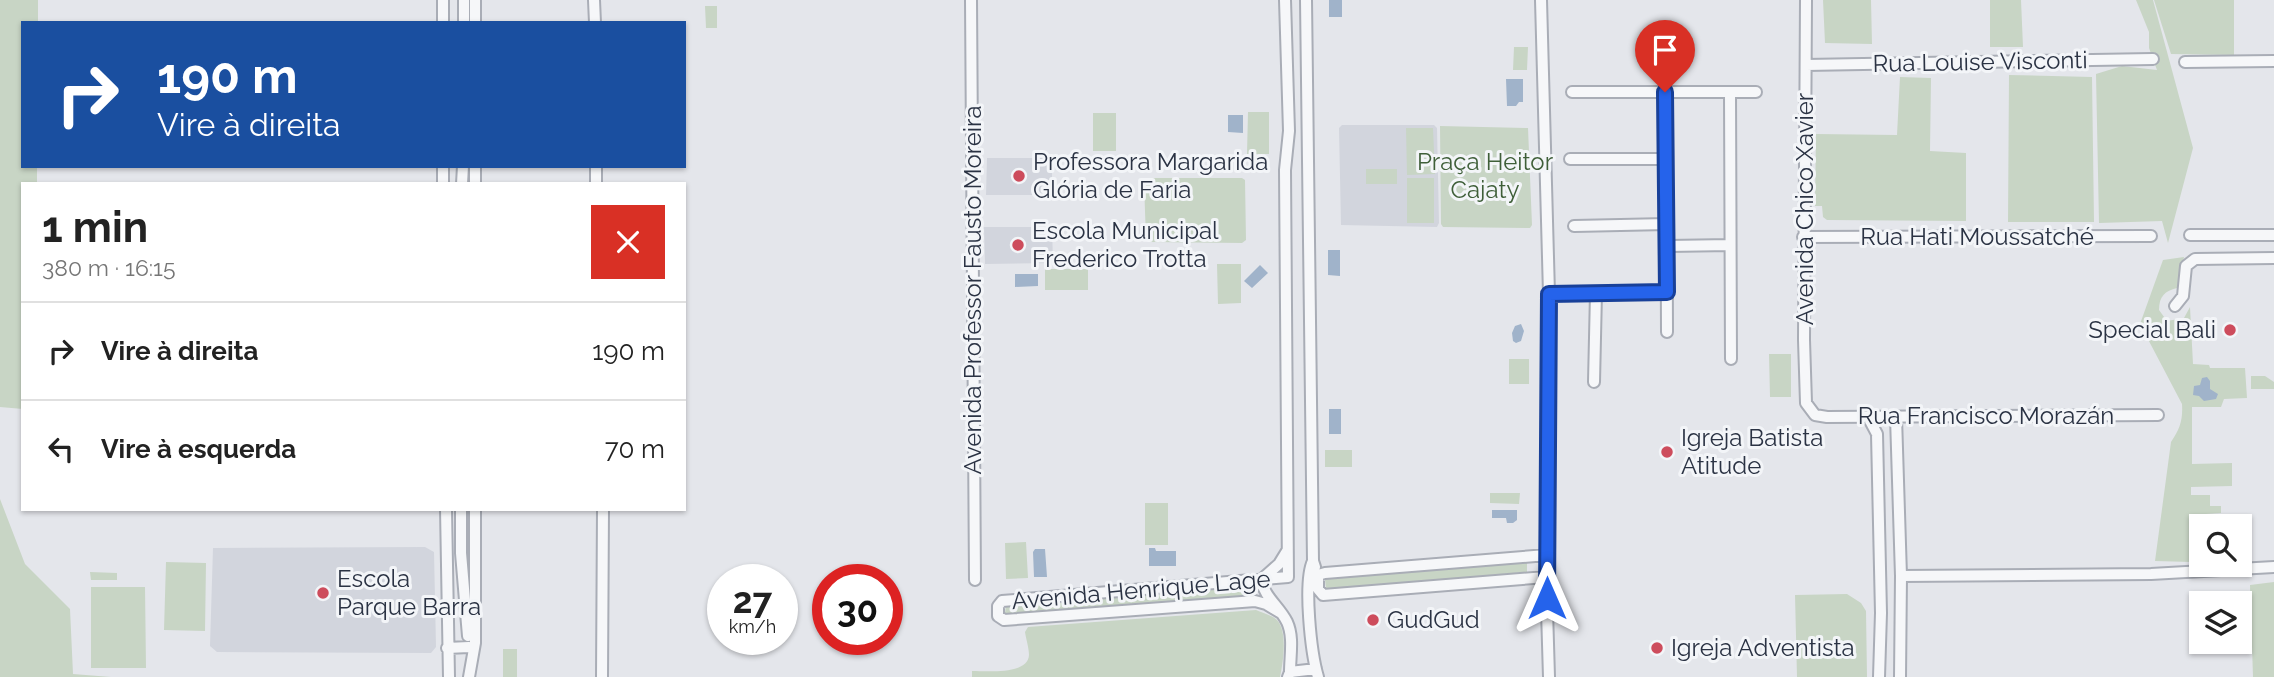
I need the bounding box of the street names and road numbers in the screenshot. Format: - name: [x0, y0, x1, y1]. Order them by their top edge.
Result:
- street label: Rua Louise Visconti: [1872, 45, 2088, 78]
- street label: Avenida Chico Xavier: [1790, 92, 1819, 325]
- street label: Avenida Professor Fausto Moreira: [958, 105, 987, 475]
- street label: Rua Hati Moussatché: [1860, 222, 2094, 251]
- street label: Rua Francisco Morazán: [1858, 401, 2114, 430]
- street label: Avenida Henrique Lage: [1010, 564, 1272, 615]

